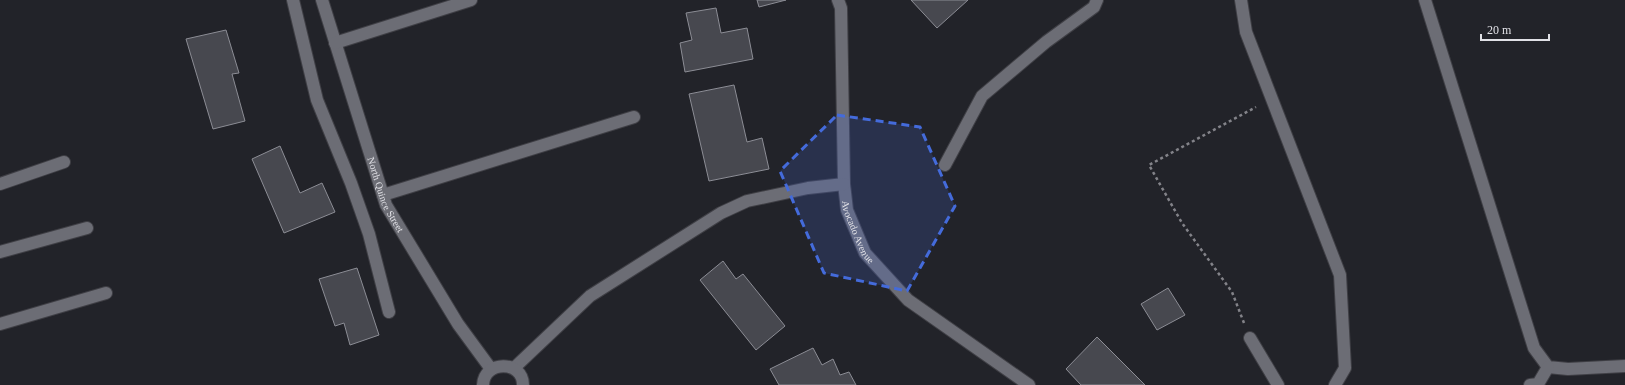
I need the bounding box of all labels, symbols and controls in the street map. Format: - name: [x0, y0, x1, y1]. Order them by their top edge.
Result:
- scale bar: [1481, 16, 1549, 42]
- text: 20 m: [1487, 23, 1512, 37]
- street label: North Quince Street: [366, 156, 407, 234]
- street label: Avocado Avenue: [840, 200, 877, 266]

